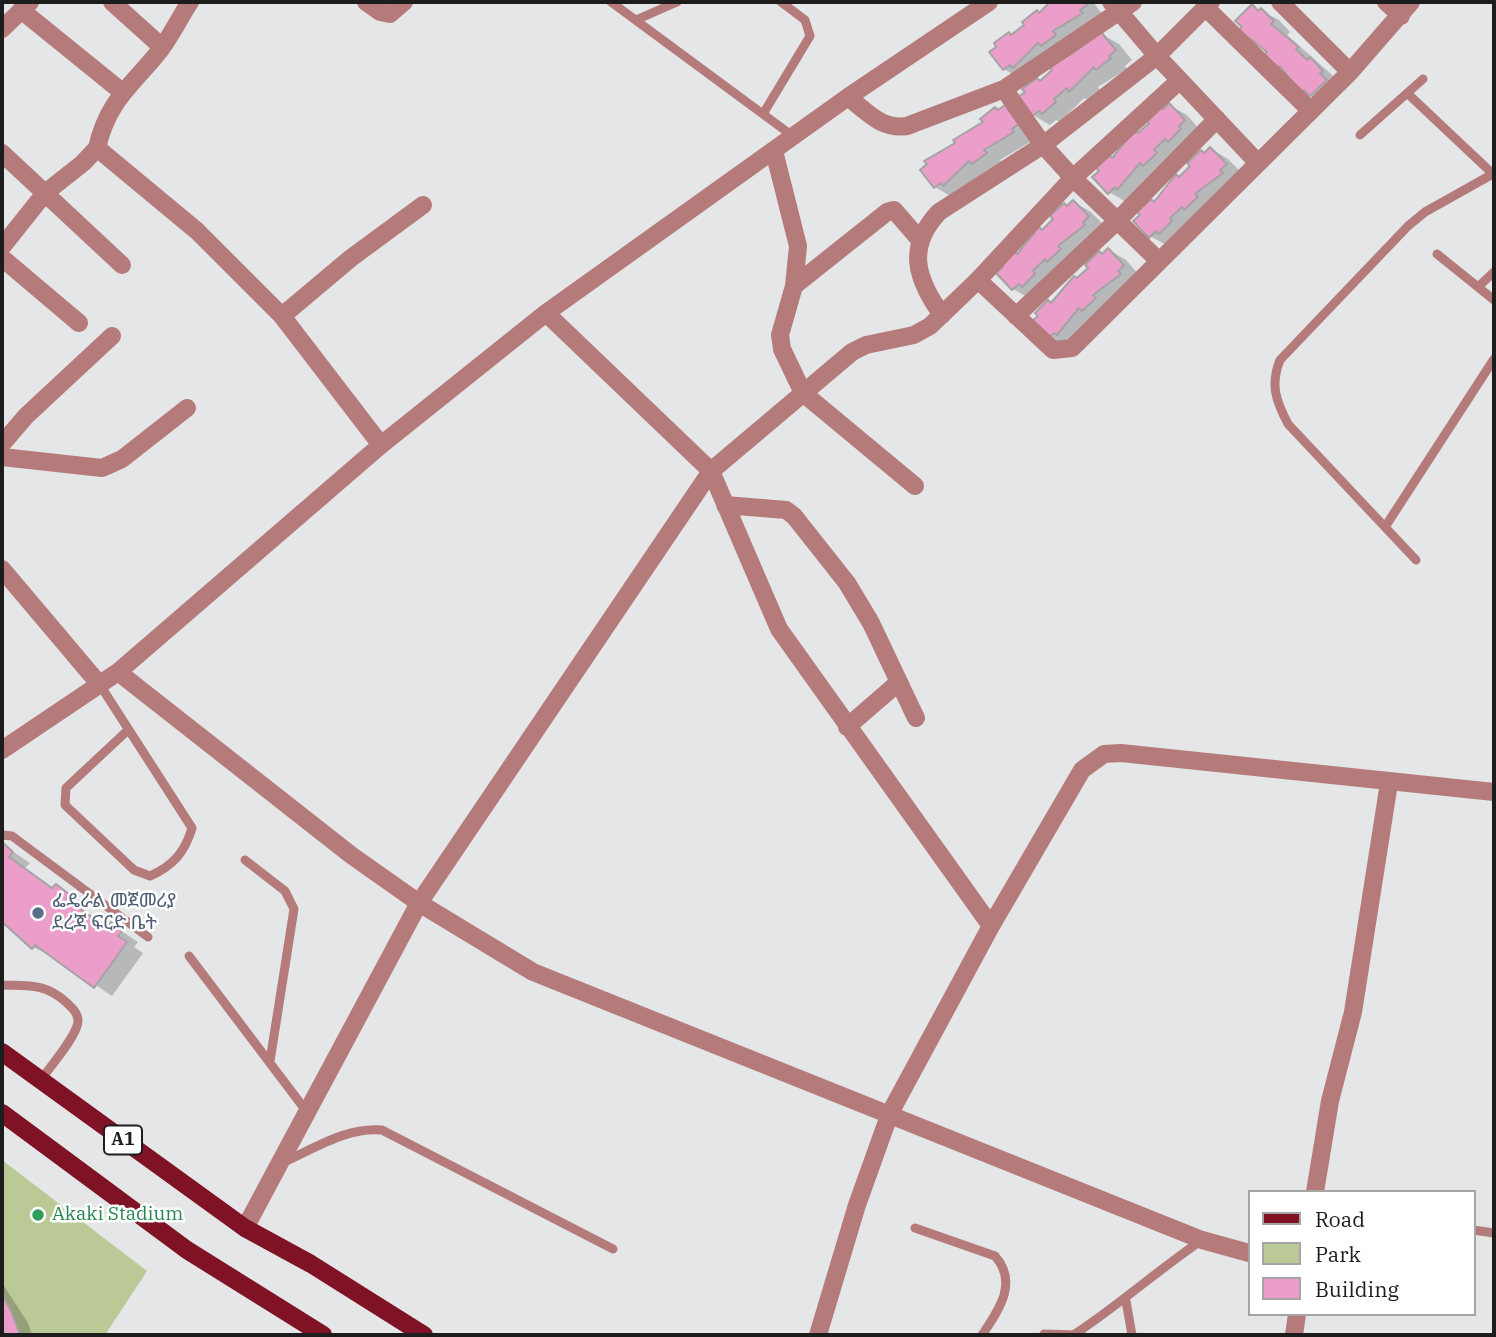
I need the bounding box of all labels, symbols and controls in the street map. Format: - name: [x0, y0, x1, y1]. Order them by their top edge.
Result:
- place label: ፌዴራል መጀመሪያ ደረጃ ፍርድ ቤት: [52, 891, 176, 935]
- marker: ፌዴራል መጀመሪያ ደረጃ ፍርድ ቤት: [30, 905, 46, 921]
- road number: A1: [104, 1126, 142, 1154]
- legend: [1248, 1190, 1475, 1316]
- place label: Akaki Stadium: [52, 1204, 183, 1226]
- text: Road: [1315, 1205, 1365, 1233]
- marker: Akaki Stadium: [30, 1207, 46, 1223]
- text: Park: [1315, 1240, 1361, 1268]
- text: Building: [1315, 1275, 1399, 1303]

